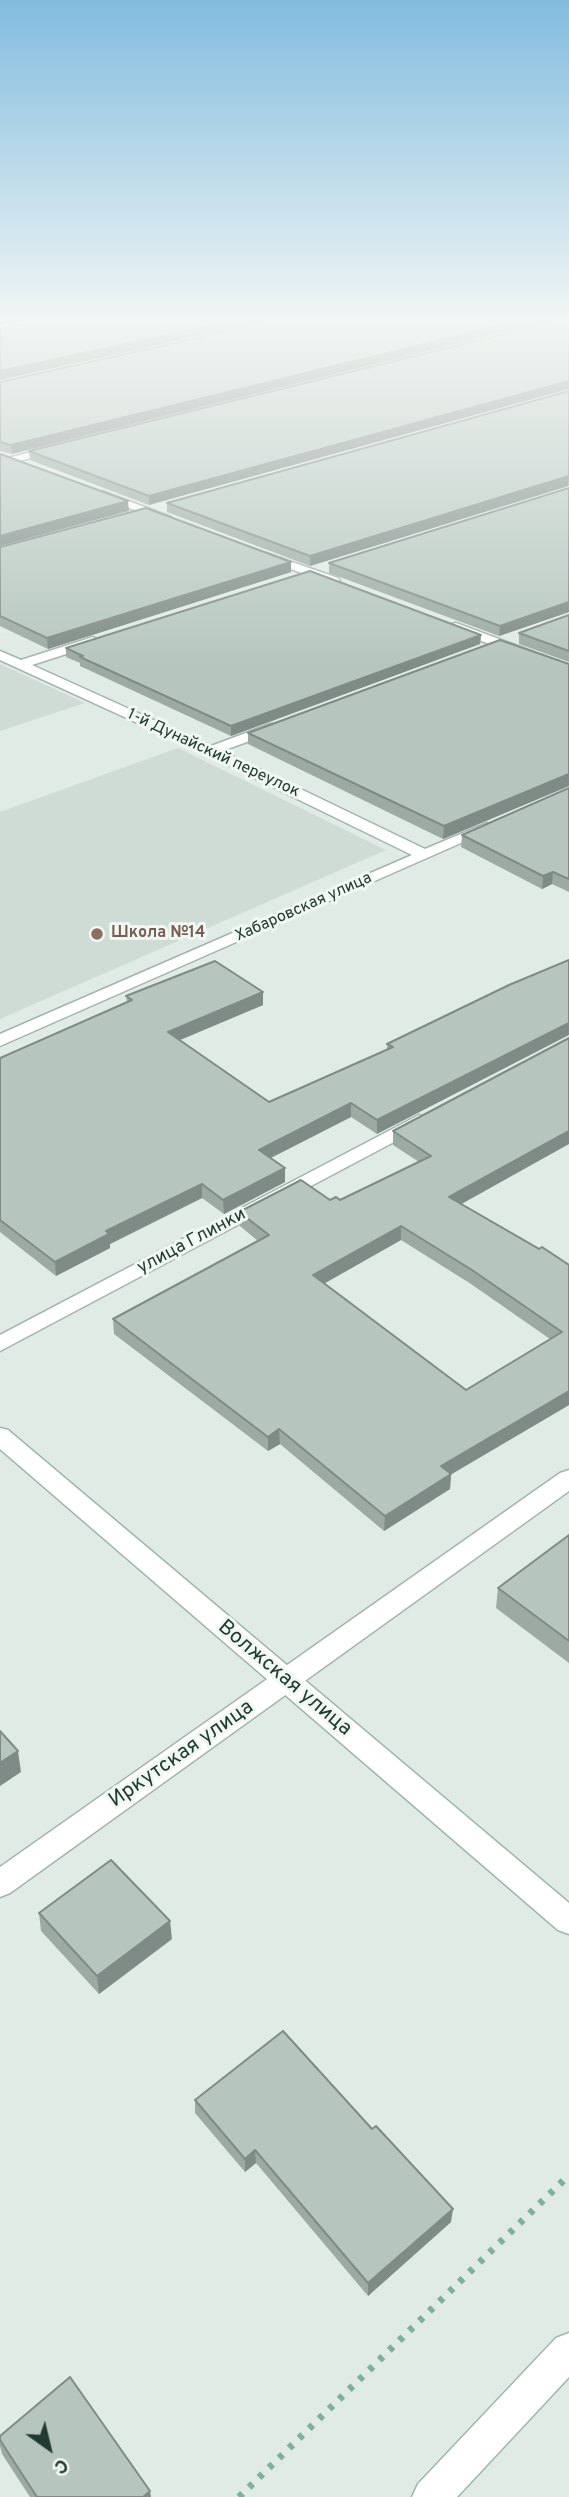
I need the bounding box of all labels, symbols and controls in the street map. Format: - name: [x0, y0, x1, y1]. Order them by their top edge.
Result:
- street label: 1-й Дунайский переулок: [124, 706, 302, 802]
- street label: Хабаровская улица: [233, 869, 375, 947]
- place label: Школа №14: [111, 924, 205, 944]
- marker: Школа №14: [89, 926, 105, 942]
- street label: улица Глинки: [134, 1204, 250, 1280]
- street label: Волжская улица: [212, 1616, 356, 1742]
- street label: Иркутская улица: [105, 1696, 259, 1814]
- north arrow: [14, 2413, 84, 2483]
- text: С: [49, 2452, 72, 2479]

